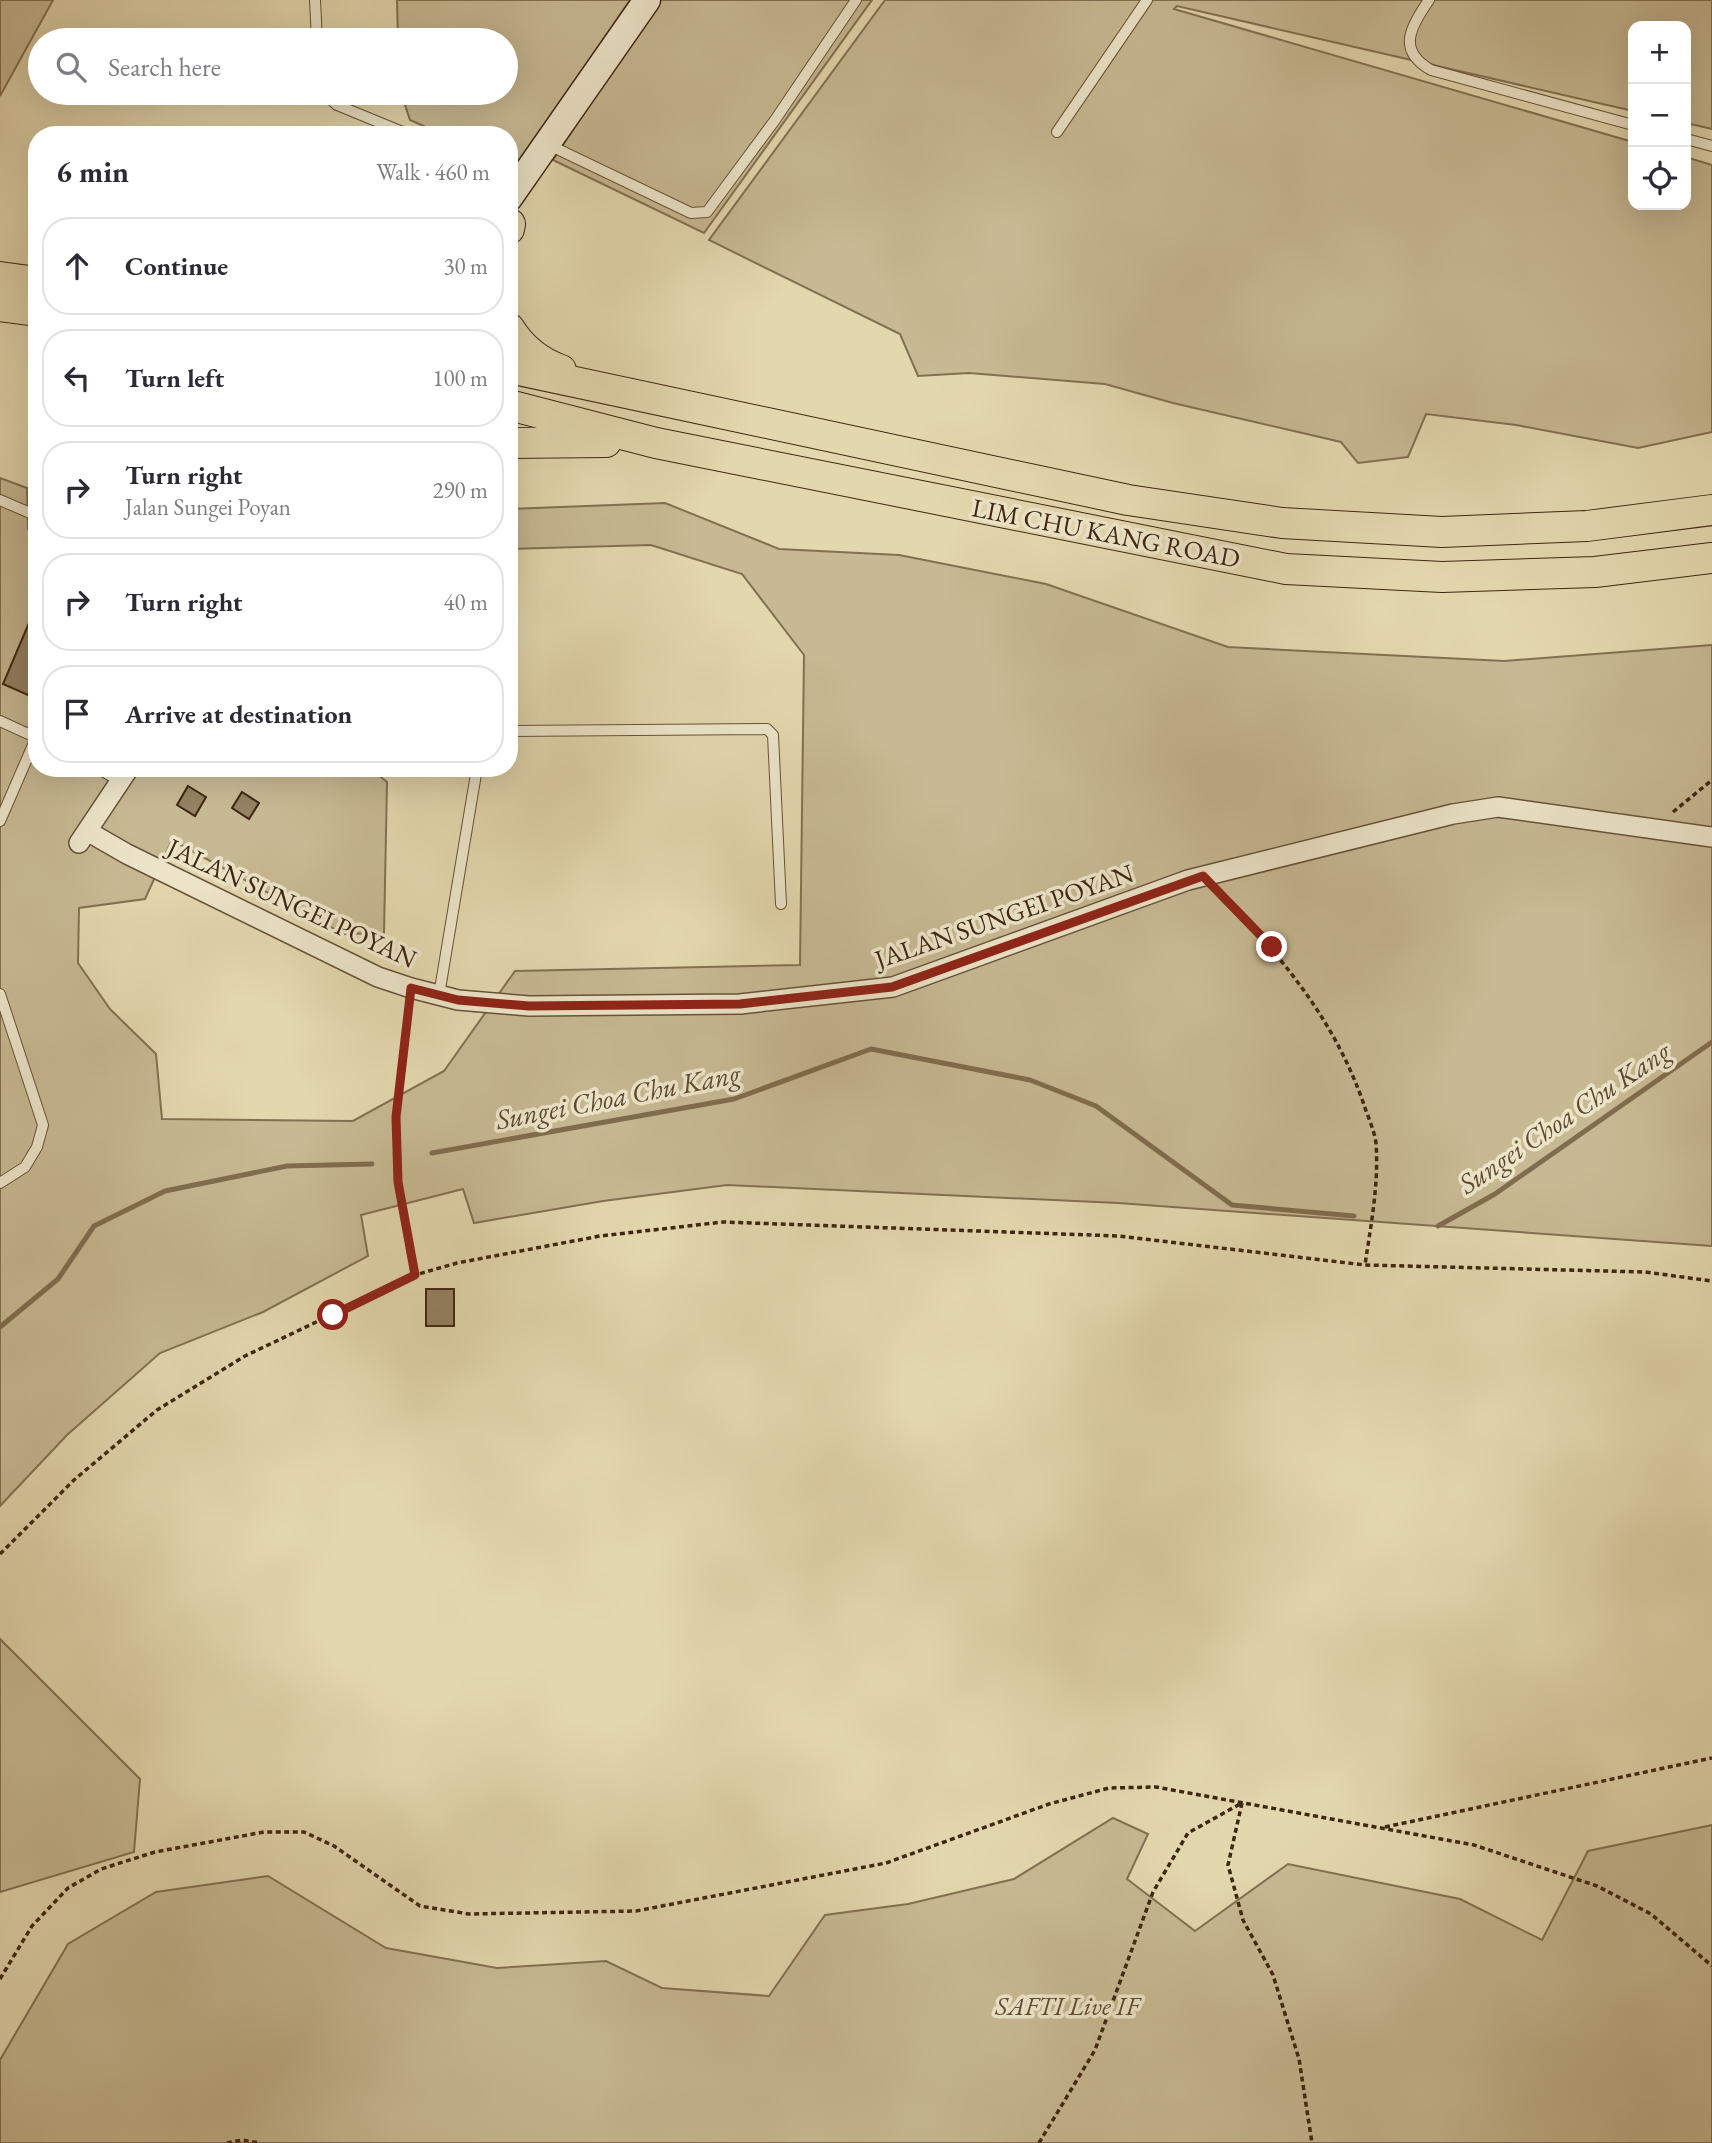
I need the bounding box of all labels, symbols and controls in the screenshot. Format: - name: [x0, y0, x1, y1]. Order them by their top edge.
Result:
- map controls: [1628, 21, 1691, 210]
- button: +: [1628, 21, 1691, 84]
- search box: [28, 28, 518, 105]
- icon: search: [52, 48, 90, 86]
- text: Search here: [108, 50, 221, 84]
- button: −: [1628, 84, 1691, 147]
- button: locate: [1628, 147, 1691, 210]
- text: 6 min: [56, 152, 129, 191]
- text: Walk · 460 m: [376, 157, 490, 187]
- icon: ahead: [58, 247, 96, 285]
- text: Continue: [125, 249, 228, 283]
- text: 30 m: [443, 251, 488, 281]
- icon: left: [58, 359, 96, 397]
- text: Turn left: [125, 361, 224, 395]
- text: 100 m: [432, 363, 488, 393]
- text: Turn right: [125, 458, 243, 492]
- icon: right: [58, 471, 96, 509]
- text: 290 m: [432, 475, 488, 505]
- street label: LIM CHU KANG ROAD: [969, 490, 1243, 576]
- text: Jalan Sungei Poyan: [125, 492, 291, 522]
- icon: right: [58, 583, 96, 621]
- text: Turn right: [125, 585, 243, 619]
- text: 40 m: [443, 587, 488, 617]
- icon: arrive: [58, 695, 96, 733]
- text: Arrive at destination: [125, 697, 352, 731]
- street label: JALAN SUNGEI POYAN: [160, 829, 422, 976]
- street label: JALAN SUNGEI POYAN: [868, 856, 1138, 977]
- route end: [1256, 931, 1287, 962]
- water label: Sungei Choa Chu Kang: [1450, 1032, 1678, 1202]
- water label: Sungei Choa Chu Kang: [492, 1054, 745, 1138]
- route start: [317, 1299, 348, 1330]
- park label: SAFTI Live IF: [994, 1989, 1142, 2023]

